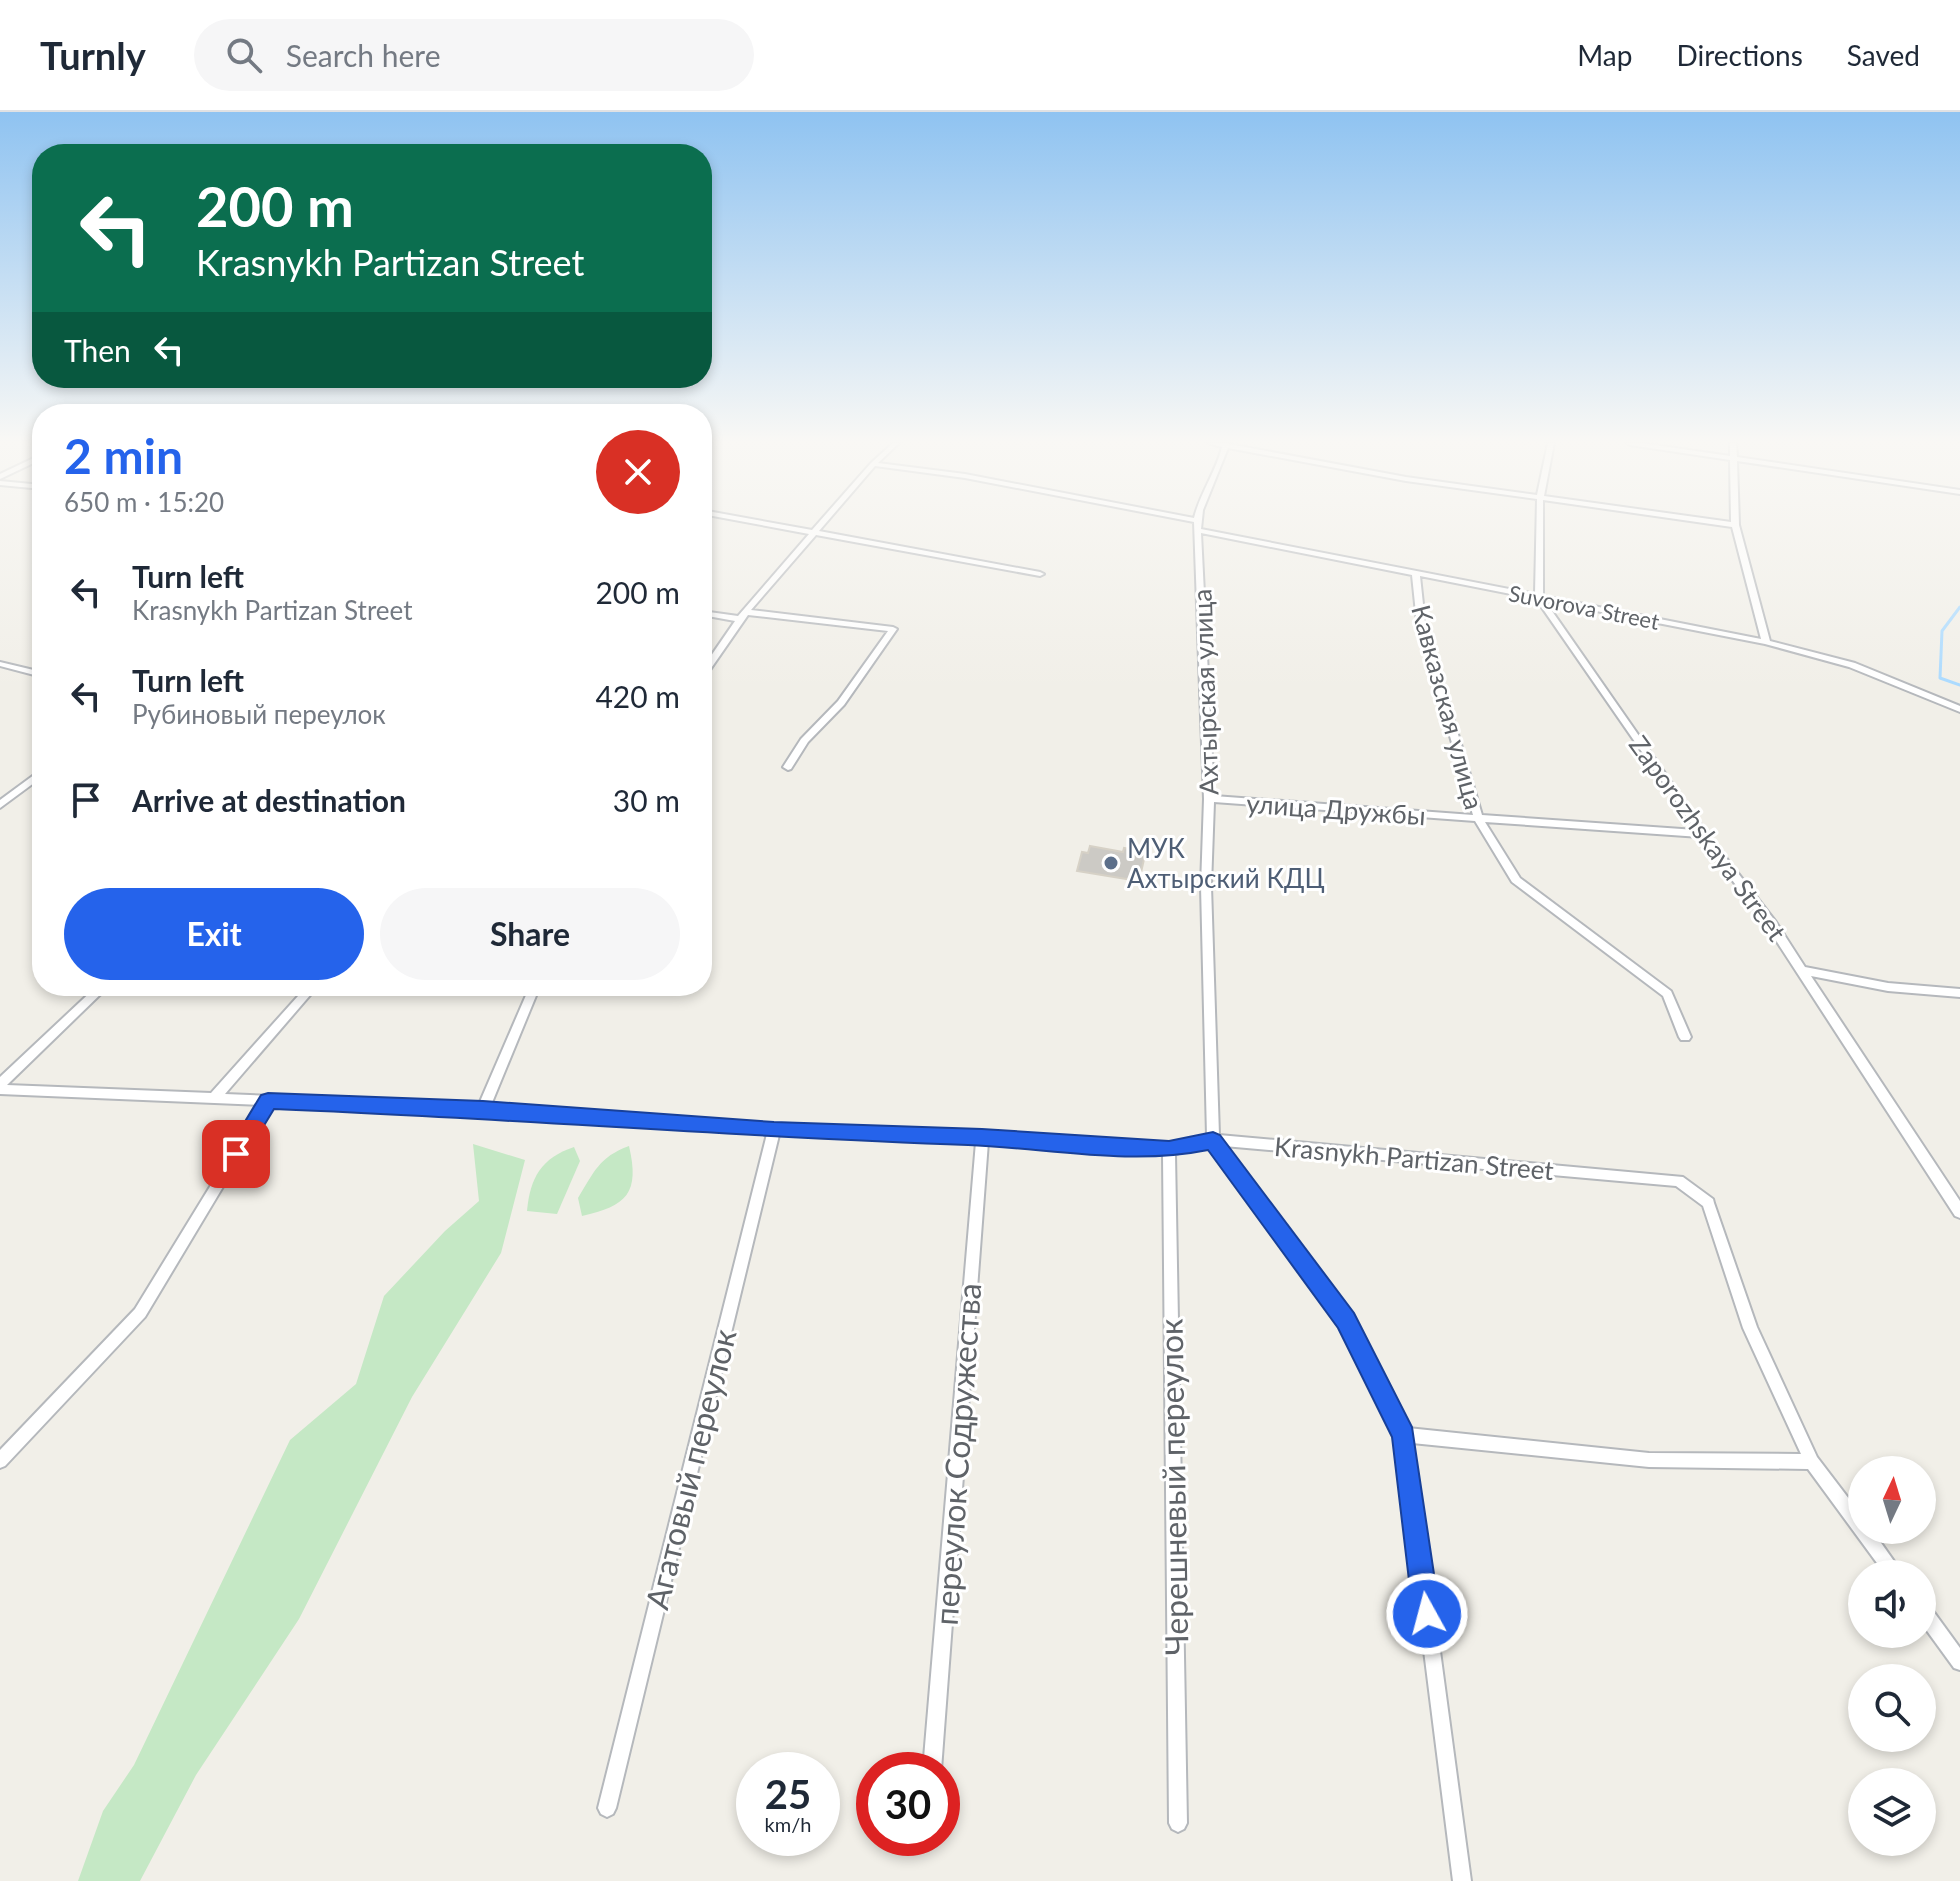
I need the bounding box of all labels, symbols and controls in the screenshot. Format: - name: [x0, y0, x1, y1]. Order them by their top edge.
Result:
- search box: [194, 19, 754, 91]
- text: Turnly: [40, 32, 146, 78]
- icon: search: [222, 33, 266, 77]
- text: Search here: [286, 37, 441, 73]
- text: Map: [1577, 38, 1632, 72]
- text: Directions: [1676, 38, 1803, 72]
- text: Saved: [1847, 38, 1920, 72]
- text: 200 m: [196, 172, 354, 239]
- icon: left: [64, 176, 168, 280]
- text: Krasnykh Partizan Street: [196, 240, 584, 284]
- icon: left: [147, 328, 191, 372]
- text: Then: [64, 332, 131, 368]
- text: 2 min: [64, 427, 183, 484]
- button: close: [596, 430, 680, 514]
- text: 650 m · 15:20: [64, 486, 224, 518]
- text: Turn left: [132, 558, 244, 594]
- icon: left: [64, 570, 108, 614]
- text: 200 m: [595, 574, 680, 610]
- street label: Suvorova Street: [1506, 579, 1662, 635]
- street label: Ахтырская улица: [1185, 588, 1225, 796]
- text: Krasnykh Partizan Street: [132, 594, 413, 626]
- street label: Кавказская улица: [1405, 601, 1491, 813]
- text: Turn left: [132, 662, 244, 698]
- icon: left: [64, 674, 108, 718]
- text: 420 m: [595, 678, 680, 714]
- text: Рубиновый переулок: [132, 698, 386, 730]
- street label: Zaporozhskaya Street: [1623, 729, 1794, 947]
- icon: arrive: [64, 778, 108, 822]
- text: Arrive at destination: [132, 782, 406, 818]
- text: 30 m: [613, 782, 680, 818]
- street label: улица Дружбы: [1245, 787, 1427, 831]
- place label: МУК Ахтырский КДЦ: [1127, 832, 1325, 894]
- marker: МУК Ахтырский КДЦ: [1102, 854, 1120, 872]
- button: Exit: [64, 888, 364, 980]
- button: Share: [380, 888, 680, 980]
- pin: [202, 1120, 270, 1188]
- street label: Krasnykh Partizan Street: [1273, 1130, 1556, 1186]
- icon: arrive: [214, 1132, 258, 1176]
- street label: переулок Содружества: [926, 1282, 988, 1626]
- street label: Черешневый переулок: [1151, 1318, 1195, 1656]
- street label: Агатовый переулок: [636, 1325, 744, 1613]
- north arrow: [1848, 1456, 1936, 1544]
- map controls: [1848, 1456, 1936, 1856]
- button: sound: [1848, 1560, 1936, 1648]
- position arrow: [1385, 1572, 1469, 1656]
- button: search: [1848, 1664, 1936, 1752]
- speed limit sign: 30: [856, 1752, 960, 1856]
- button: layers: [1848, 1768, 1936, 1856]
- text: 25: [765, 1770, 811, 1818]
- text: km/h: [765, 1812, 811, 1836]

